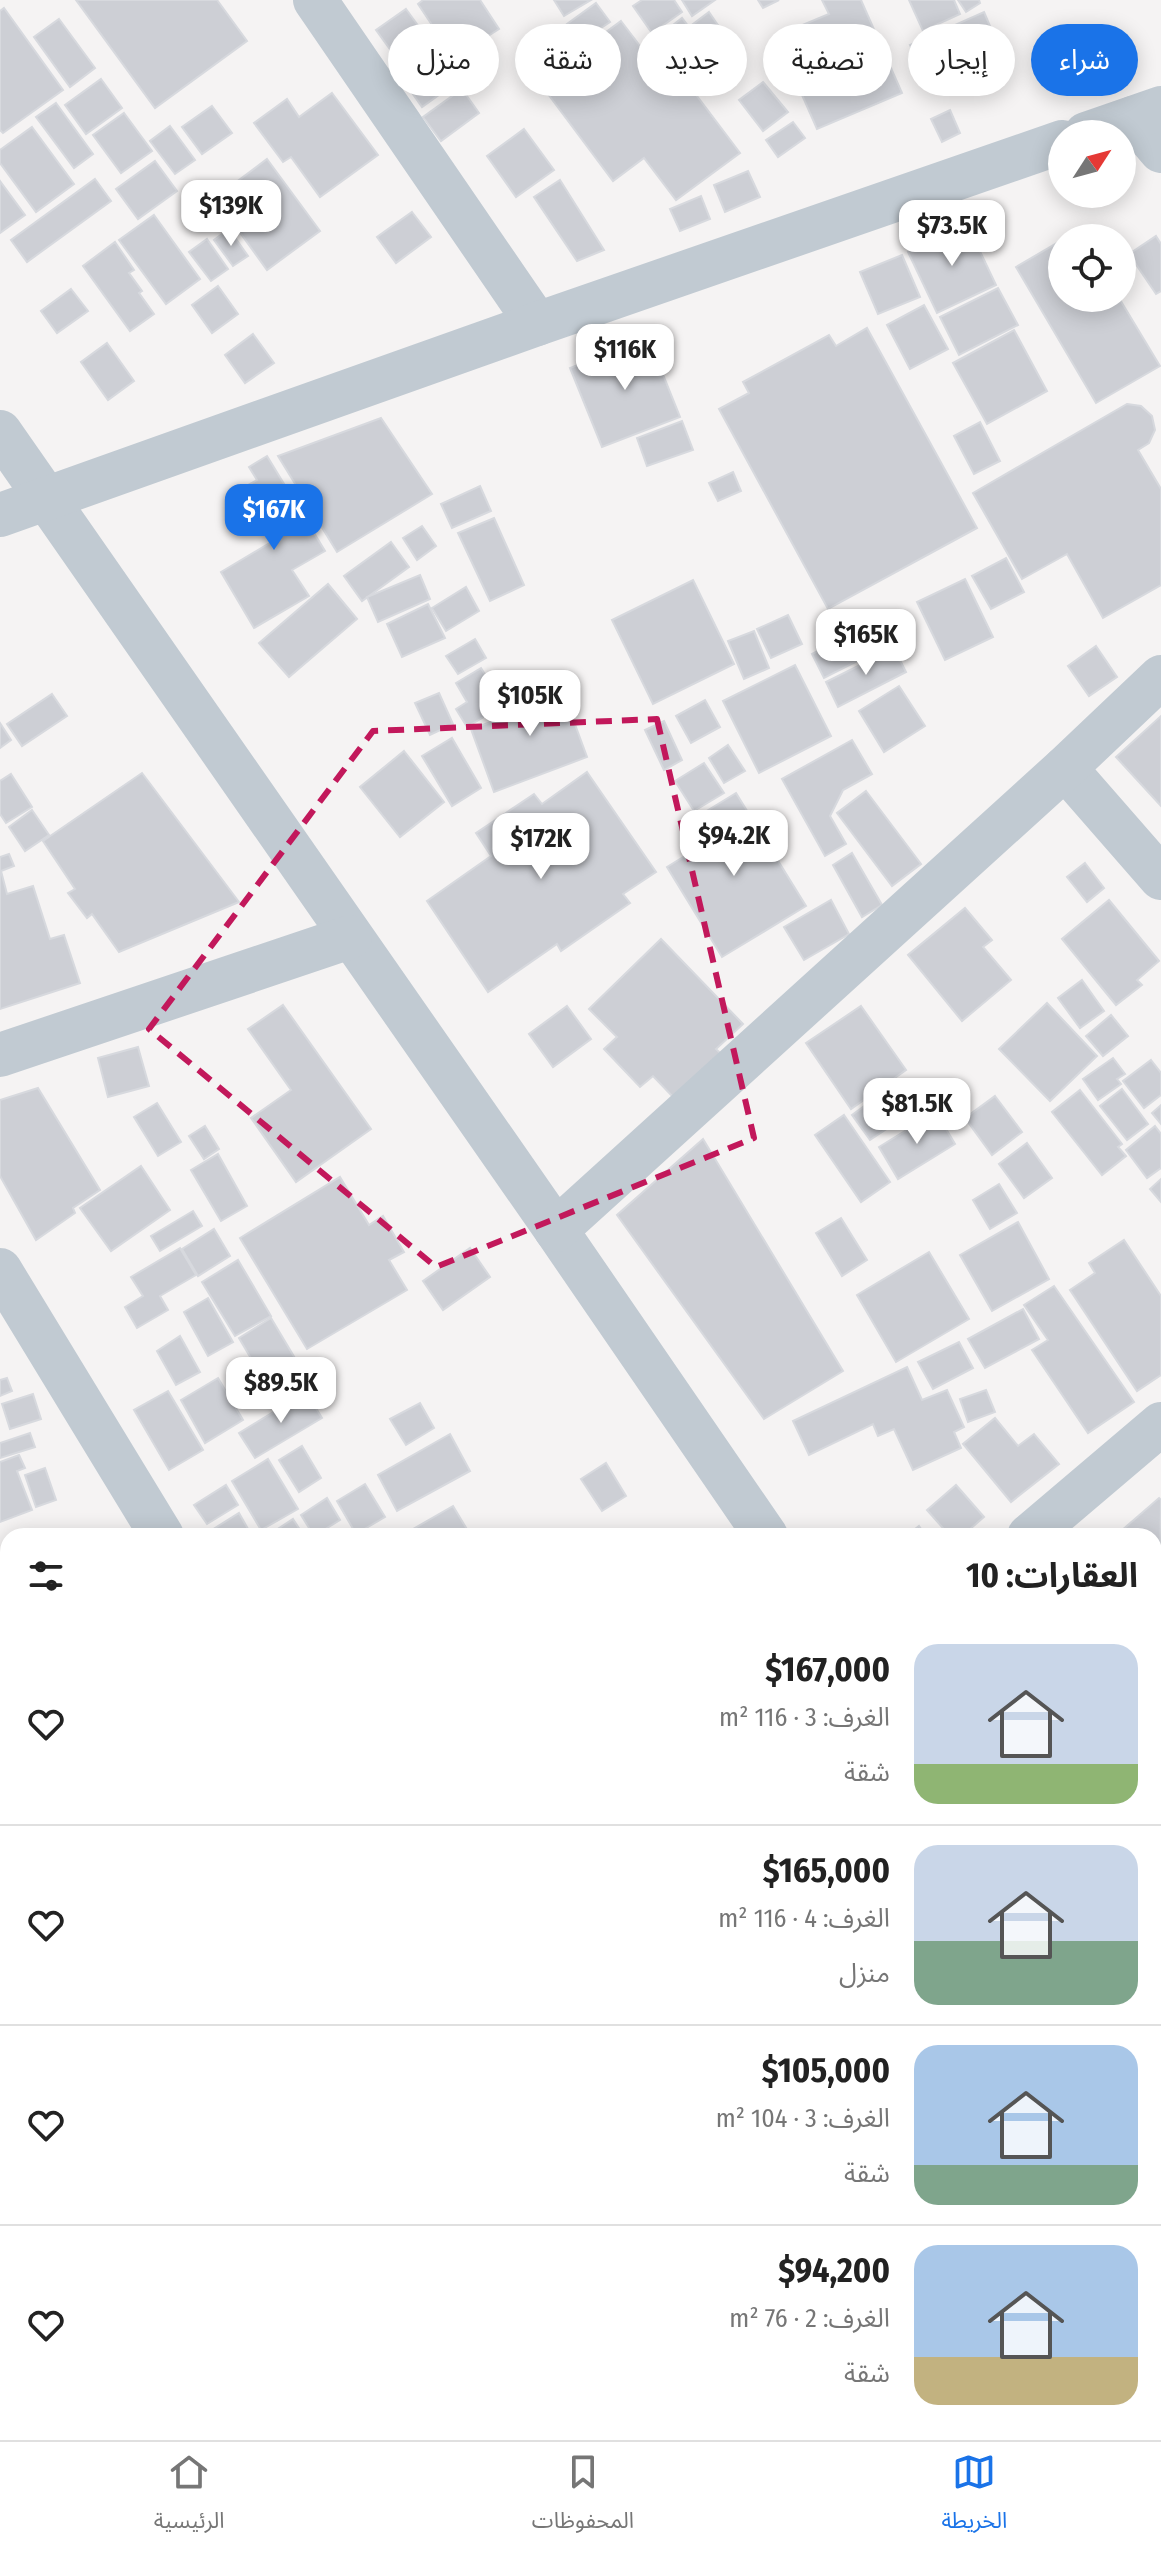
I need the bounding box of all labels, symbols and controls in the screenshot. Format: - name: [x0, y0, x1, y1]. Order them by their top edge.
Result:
- chip: منزل: [388, 24, 499, 96]
- chip: شقة: [515, 24, 621, 96]
- chip: جديد: [637, 24, 747, 96]
- chip: تصفية: [763, 24, 892, 96]
- chip: إيجار: [908, 24, 1015, 96]
- chip: شراء: [1031, 24, 1138, 96]
- north arrow: [1048, 120, 1136, 208]
- map controls: [1048, 120, 1136, 312]
- pin: $139K: [175, 180, 287, 248]
- text: $139K: [199, 190, 263, 221]
- pin: $73.5K: [887, 200, 1017, 268]
- text: $73.5K: [917, 210, 987, 241]
- button: locate: [1048, 224, 1136, 312]
- pin: $116K: [569, 324, 681, 392]
- text: $116K: [594, 334, 656, 365]
- pin: $167K: [218, 484, 330, 552]
- text: $167K: [243, 494, 305, 525]
- pin: $165K: [810, 609, 922, 677]
- text: $165K: [834, 619, 898, 650]
- pin: $105K: [474, 670, 586, 738]
- text: $105K: [497, 680, 563, 711]
- pin: $94.2K: [669, 810, 799, 878]
- pin: $172K: [485, 813, 597, 881]
- text: $94.2K: [698, 820, 770, 851]
- text: $172K: [510, 823, 572, 854]
- pin: $81.5K: [852, 1078, 982, 1146]
- text: $81.5K: [881, 1088, 953, 1119]
- pin: $89.5K: [216, 1357, 346, 1425]
- text: $89.5K: [244, 1367, 318, 1398]
- icon: filters: [24, 1554, 68, 1598]
- text: العقارات: 10: [966, 1555, 1138, 1596]
- text: $167,000: [765, 1649, 890, 1690]
- icon: home: [978, 1676, 1074, 1772]
- icon: heart: [24, 1702, 68, 1746]
- text: الغرف: 3 · 116 m²: [719, 1702, 890, 1733]
- text: شقة: [844, 1757, 890, 1788]
- text: $165,000: [763, 1850, 890, 1891]
- icon: home: [978, 1877, 1074, 1973]
- icon: heart: [24, 1903, 68, 1947]
- text: الغرف: 4 · 116 m²: [718, 1903, 890, 1934]
- text: منزل: [839, 1958, 890, 1989]
- text: $105,000: [762, 2050, 890, 2091]
- icon: home: [978, 2077, 1074, 2173]
- icon: heart: [24, 2103, 68, 2147]
- text: الغرف: 3 · 104 m²: [716, 2103, 890, 2134]
- text: شقة: [844, 2158, 890, 2189]
- text: $94,200: [778, 2250, 890, 2291]
- icon: home: [978, 2277, 1074, 2373]
- icon: heart: [24, 2303, 68, 2347]
- text: الغرف: 2 · 76 m²: [729, 2303, 890, 2334]
- text: شقة: [844, 2358, 890, 2389]
- tab: الرئيسية: [154, 2450, 224, 2544]
- tab: المحفوظات: [532, 2450, 634, 2544]
- tab: الخريطة: [941, 2450, 1007, 2544]

